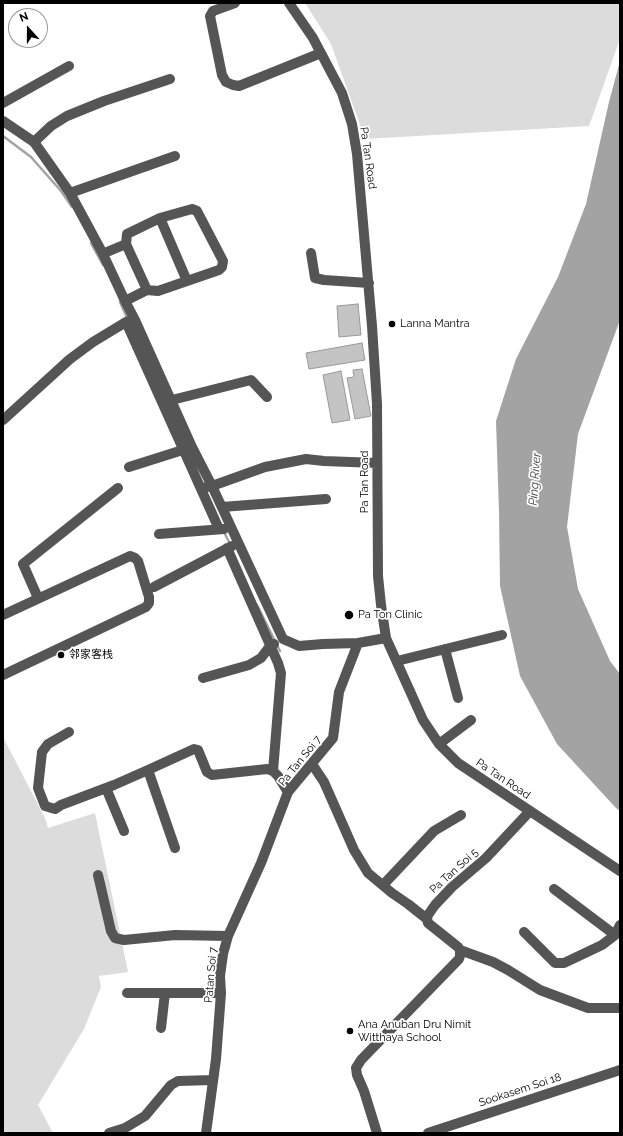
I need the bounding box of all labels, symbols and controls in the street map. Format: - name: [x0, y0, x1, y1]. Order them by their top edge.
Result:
- north arrow: [8, 8, 48, 48]
- text: N: [18, 10, 30, 25]
- street label: Pa Tan Road: [357, 126, 379, 190]
- place label: Lanna Mantra: [400, 317, 469, 331]
- marker: Lanna Mantra: [387, 319, 397, 329]
- street label: Pa Tan Road: [358, 451, 372, 513]
- water label: Ping River: [526, 452, 544, 506]
- place label: Pa Ton Clinic: [358, 608, 423, 622]
- marker: Pa Ton Clinic: [343, 609, 355, 621]
- place label: 邻家客栈: [69, 648, 113, 662]
- marker: 邻家客栈: [56, 650, 66, 660]
- street label: Pa Tan Soi 7: [276, 733, 324, 789]
- street label: Pa Tan Road: [473, 756, 533, 802]
- street label: Pa Tan Soi 5: [427, 846, 481, 896]
- street label: Patan Soi 7: [202, 947, 220, 1003]
- place label: Ana Anuban Dru Nimit Witthaya School: [358, 1018, 471, 1044]
- marker: Ana Anuban Dru Nimit Witthaya School: [345, 1026, 355, 1036]
- street label: Sookasem Soi 18: [477, 1070, 563, 1110]

